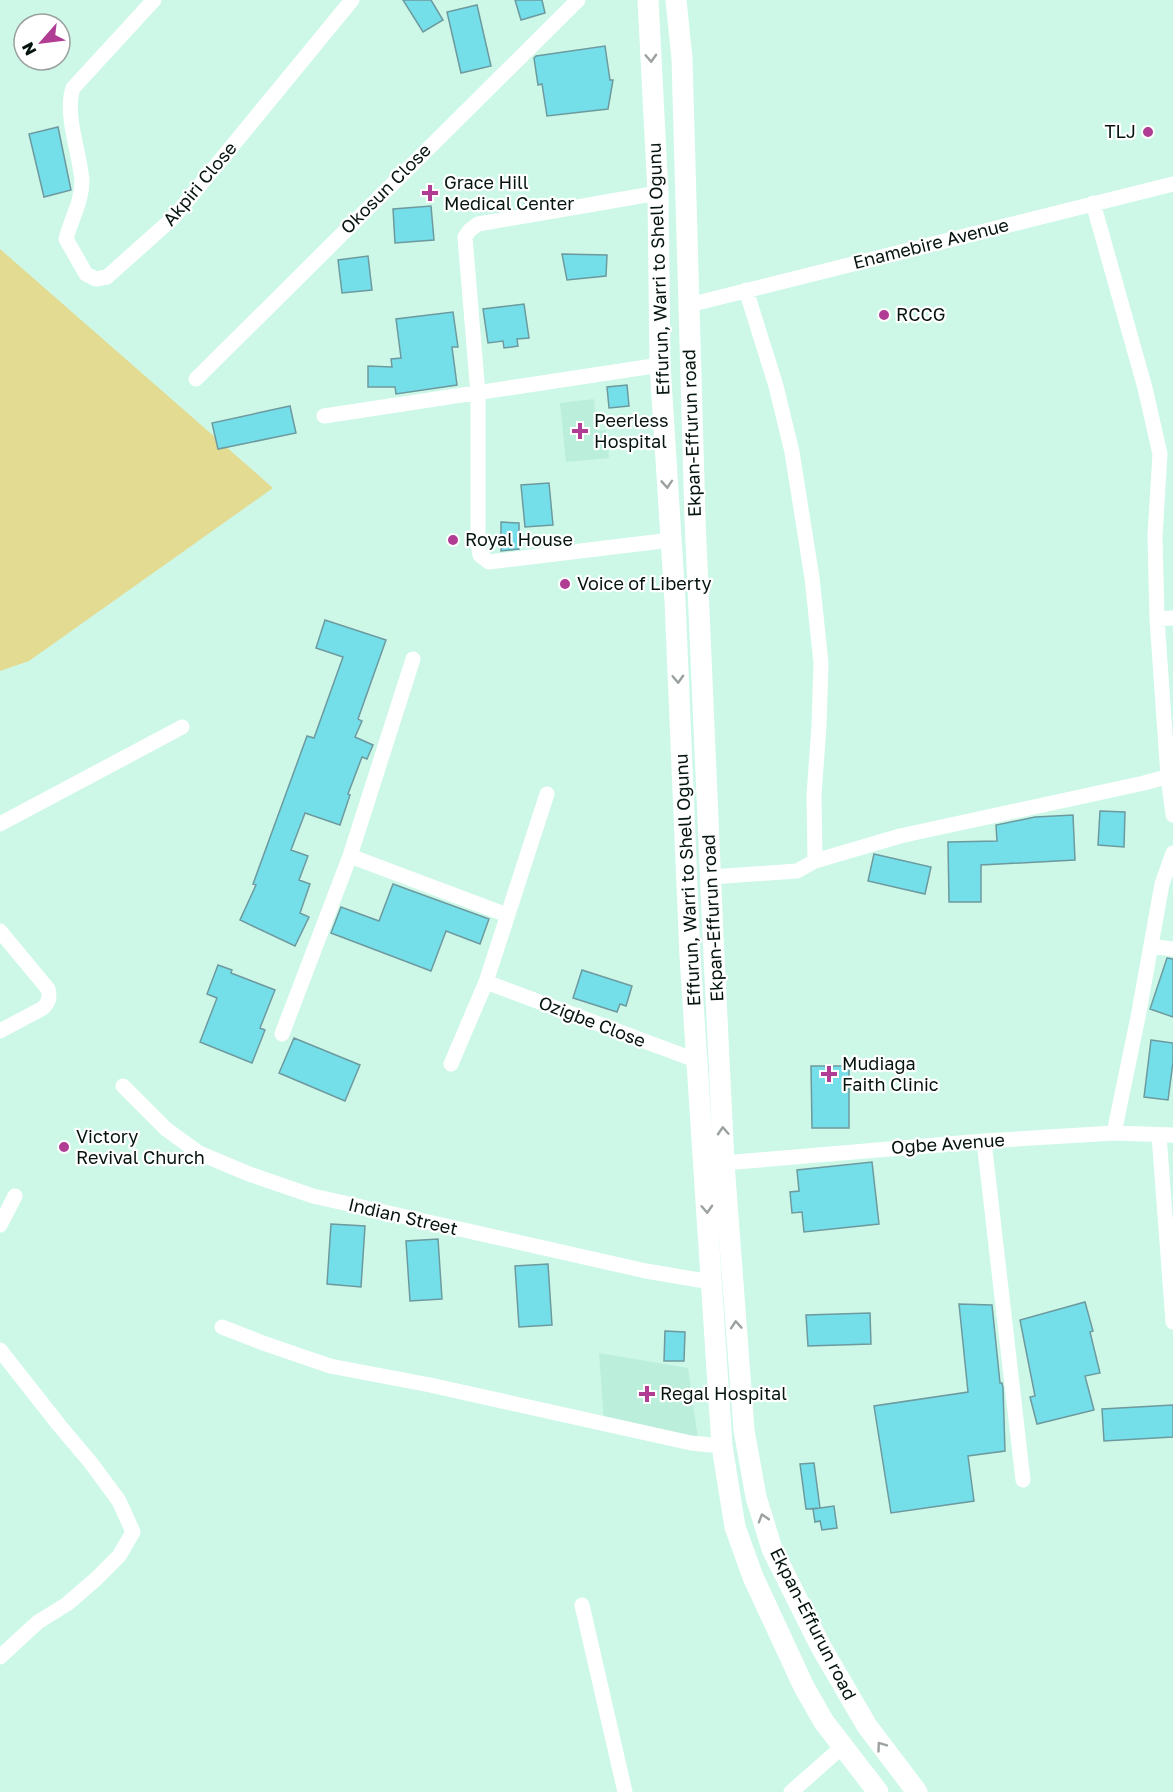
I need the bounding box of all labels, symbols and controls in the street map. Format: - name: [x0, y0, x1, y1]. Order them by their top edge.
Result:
- north arrow: [12, 12, 72, 72]
- text: N: [17, 39, 40, 59]
- one-way arrow: [644, 54, 657, 63]
- place label: TLJ: [1104, 120, 1136, 142]
- marker: TLJ: [1141, 125, 1155, 139]
- street label: Akpiri Close: [158, 137, 241, 230]
- street label: Okosun Close: [336, 139, 435, 238]
- street label: Effurun, Warri to Shell Ogunu: [643, 142, 673, 396]
- place label: Grace Hill Medical Center: [444, 171, 574, 214]
- marker: Grace Hill Medical Center: [421, 184, 439, 202]
- street label: Enamebire Avenue: [851, 213, 1011, 273]
- place label: RCCG: [896, 303, 945, 325]
- marker: RCCG: [877, 308, 891, 322]
- street label: Ekpan-Effurun road: [677, 349, 705, 517]
- place label: Peerless Hospital: [594, 409, 669, 452]
- marker: Peerless Hospital: [571, 422, 589, 440]
- one-way arrow: [661, 480, 674, 489]
- place label: Royal House: [465, 528, 573, 550]
- marker: Royal House: [446, 533, 460, 547]
- place label: Voice of Liberty: [577, 572, 712, 594]
- marker: Voice of Liberty: [558, 577, 572, 591]
- one-way arrow: [672, 674, 684, 683]
- street label: Effurun, Warri to Shell Ogunu: [669, 753, 705, 1007]
- street label: Ekpan-Effurun road: [697, 834, 727, 1002]
- street label: Ozigbe Close: [536, 991, 649, 1052]
- place label: Mudiaga Faith Clinic: [842, 1052, 939, 1095]
- marker: Mudiaga Faith Clinic: [820, 1065, 838, 1083]
- place label: Victory Revival Church: [76, 1125, 205, 1168]
- one-way arrow: [716, 1126, 729, 1135]
- street label: Ogbe Avenue: [890, 1128, 1006, 1158]
- marker: Victory Revival Church: [57, 1140, 71, 1154]
- street label: Indian Street: [346, 1193, 460, 1239]
- one-way arrow: [700, 1204, 713, 1213]
- one-way arrow: [730, 1321, 743, 1330]
- place label: Regal Hospital: [660, 1382, 787, 1404]
- marker: Regal Hospital: [638, 1385, 656, 1403]
- one-way arrow: [758, 1513, 770, 1524]
- street label: Ekpan-Effurun road: [766, 1544, 862, 1703]
- one-way arrow: [877, 1741, 888, 1752]

